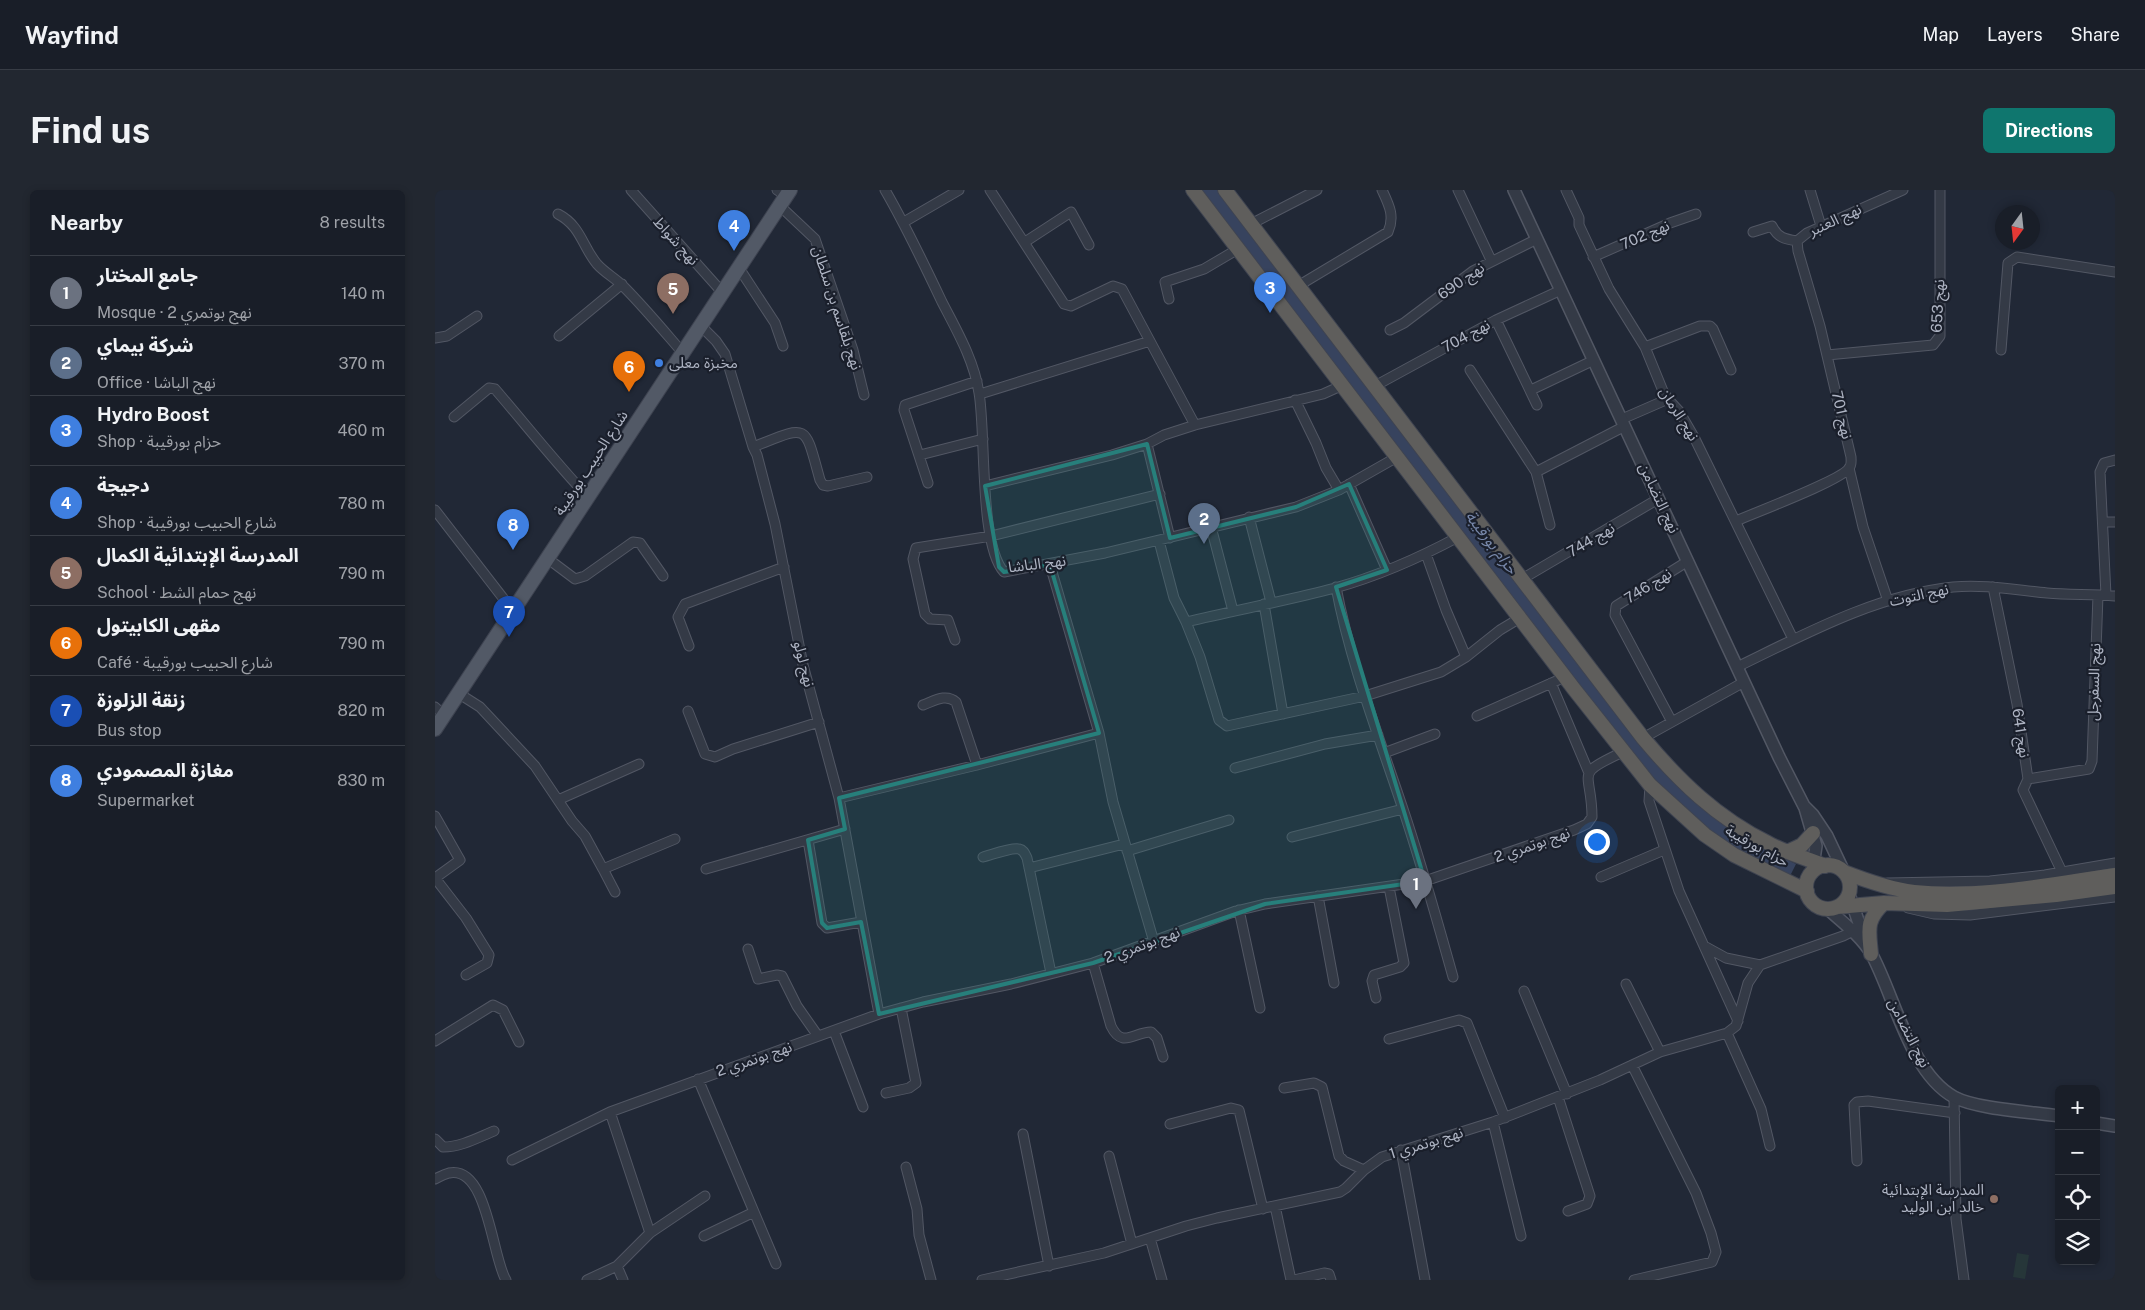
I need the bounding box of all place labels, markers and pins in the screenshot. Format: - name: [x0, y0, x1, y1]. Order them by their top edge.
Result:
- pin: 4: [718, 210, 750, 251]
- pin: 3: [1254, 272, 1286, 313]
- pin: 5: [657, 273, 689, 314]
- pin: 6: [613, 351, 645, 392]
- place label: مخبزة معلى: [669, 354, 738, 372]
- marker: مخبزة معلى: [653, 357, 665, 369]
- pin: 2: [1188, 503, 1220, 544]
- pin: 8: [497, 509, 529, 550]
- pin: 7: [493, 596, 525, 637]
- pin: 1: [1400, 868, 1432, 909]
- place label: المدرسة الإبتدائية خالد ابن الوليد: [1882, 1181, 1984, 1216]
- marker: المدرسة الإبتدائية خالد ابن الوليد: [1988, 1193, 2000, 1205]

